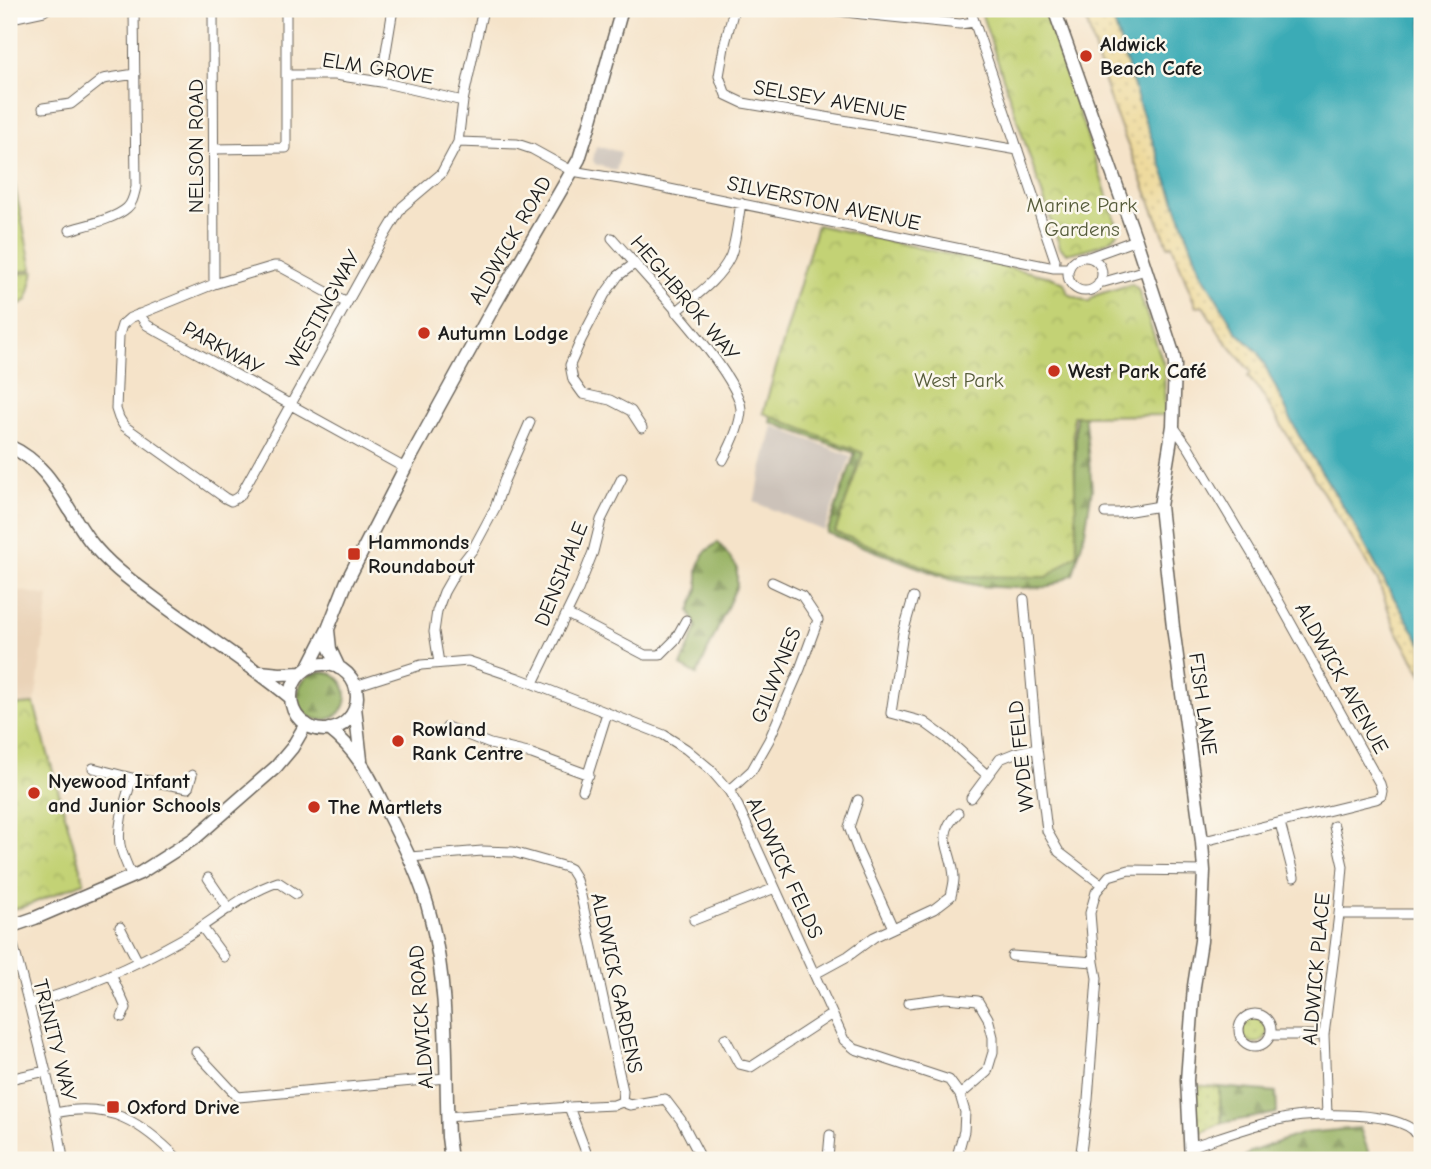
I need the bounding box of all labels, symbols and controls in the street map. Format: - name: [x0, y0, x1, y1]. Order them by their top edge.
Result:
- place label: Aldwick Beach Cafe: [1100, 32, 1202, 80]
- street label: ELM GROVE: [321, 47, 435, 89]
- marker: Aldwick Beach Cafe: [1078, 48, 1094, 64]
- street label: SELSEY AVENUE: [752, 75, 908, 125]
- street label: NELSON ROAD: [184, 79, 208, 213]
- street label: ALDWICK ROAD: [464, 171, 556, 309]
- street label: SILVERSTON AVENUE: [725, 171, 923, 235]
- park label: Marine Park Gardens: [1027, 193, 1137, 241]
- street label: HEGHBROK WAY: [626, 230, 745, 366]
- street label: WESTINGWAY: [281, 245, 366, 372]
- street label: PARKWAY: [179, 316, 268, 380]
- place label: Autumn Lodge: [438, 321, 568, 345]
- marker: Autumn Lodge: [416, 325, 432, 341]
- place label: West Park Café: [1068, 359, 1207, 383]
- marker: West Park Café: [1046, 363, 1062, 379]
- park label: West Park: [914, 368, 1004, 392]
- street label: DENSIHALE: [529, 518, 593, 630]
- place label: Hammonds Roundabout: [368, 530, 476, 578]
- marker: Hammonds Roundabout: [346, 546, 362, 562]
- street label: ALDWICK AVENUE: [1291, 598, 1393, 758]
- street label: GILWYNES: [746, 624, 806, 726]
- street label: FISH LANE: [1184, 651, 1222, 757]
- street label: WYDE FELD: [1003, 699, 1039, 813]
- place label: Rowland Rank Centre: [412, 717, 523, 765]
- marker: Rowland Rank Centre: [390, 733, 406, 749]
- place label: Nyewood Infant and Junior Schools: [48, 769, 221, 817]
- marker: Nyewood Infant and Junior Schools: [26, 785, 42, 801]
- street label: ALDWICK FELDS: [742, 794, 828, 942]
- place label: The Martlets: [328, 795, 442, 819]
- marker: The Martlets: [306, 799, 322, 815]
- street label: ALDWICK GARDENS: [586, 891, 648, 1075]
- street label: ALDWICK PLACE: [1297, 892, 1335, 1046]
- street label: ALDWICK ROAD: [404, 944, 438, 1090]
- street label: TRINITY WAY: [28, 977, 82, 1104]
- place label: Oxford Drive: [127, 1095, 240, 1119]
- marker: Oxford Drive: [105, 1099, 121, 1115]

